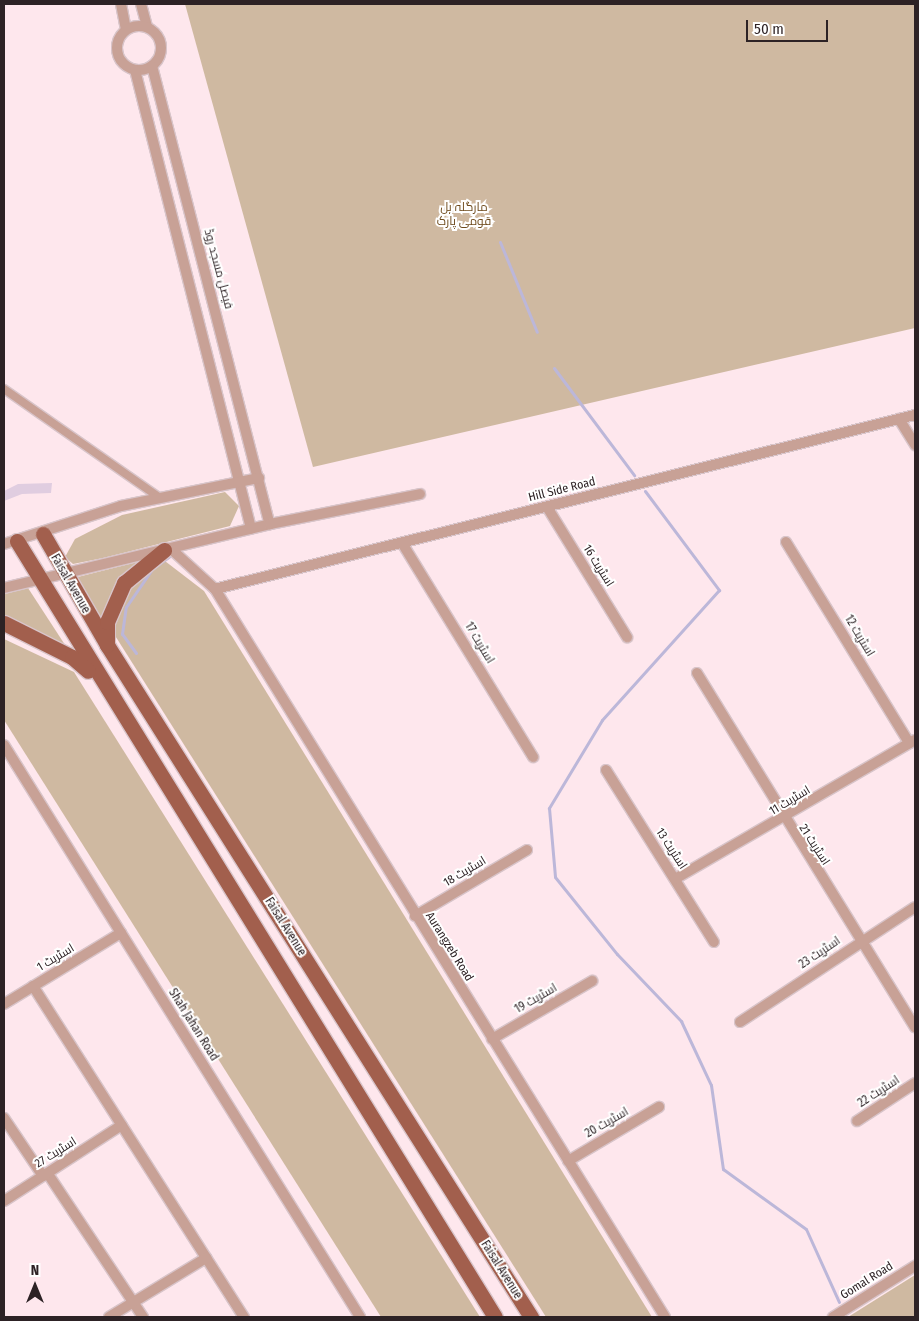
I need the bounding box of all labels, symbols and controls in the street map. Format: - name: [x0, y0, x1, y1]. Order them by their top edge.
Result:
- scale bar: [749, 10, 832, 42]
- text: 50 m: [754, 20, 784, 38]
- park label: مارگلہ ہل قومی پارک: [437, 201, 491, 229]
- street label: فیصل مسجد روڈ: [200, 227, 236, 311]
- street label: Hill Side Road: [527, 475, 597, 505]
- street label: اسٹریٹ 16: [580, 542, 616, 590]
- street label: Faisal Avenue: [47, 552, 93, 616]
- street label: اسٹریٹ 12: [841, 613, 877, 659]
- street label: اسٹریٹ 17: [461, 620, 497, 666]
- street label: اسٹریٹ 11: [767, 783, 813, 819]
- street label: اسٹریٹ 21: [795, 822, 833, 868]
- street label: اسٹریٹ 13: [652, 826, 690, 872]
- street label: اسٹریٹ 18: [441, 854, 489, 890]
- street label: Faisal Avenue: [261, 895, 309, 959]
- street label: Aurangzeb Road: [422, 910, 476, 984]
- street label: اسٹریٹ 23: [797, 934, 843, 972]
- street label: اسٹریٹ 1: [35, 941, 77, 975]
- street label: اسٹریٹ 19: [512, 981, 560, 1017]
- street label: Shah Jahan Road: [165, 986, 221, 1064]
- street label: اسٹریٹ 22: [855, 1073, 903, 1111]
- street label: اسٹریٹ 20: [583, 1105, 631, 1141]
- street label: اسٹریٹ 27: [33, 1135, 79, 1171]
- street label: Faisal Avenue: [477, 1238, 525, 1302]
- street label: Gomal Road: [838, 1259, 896, 1303]
- north arrow: [10, 1261, 60, 1311]
- text: N: [31, 1262, 39, 1279]

